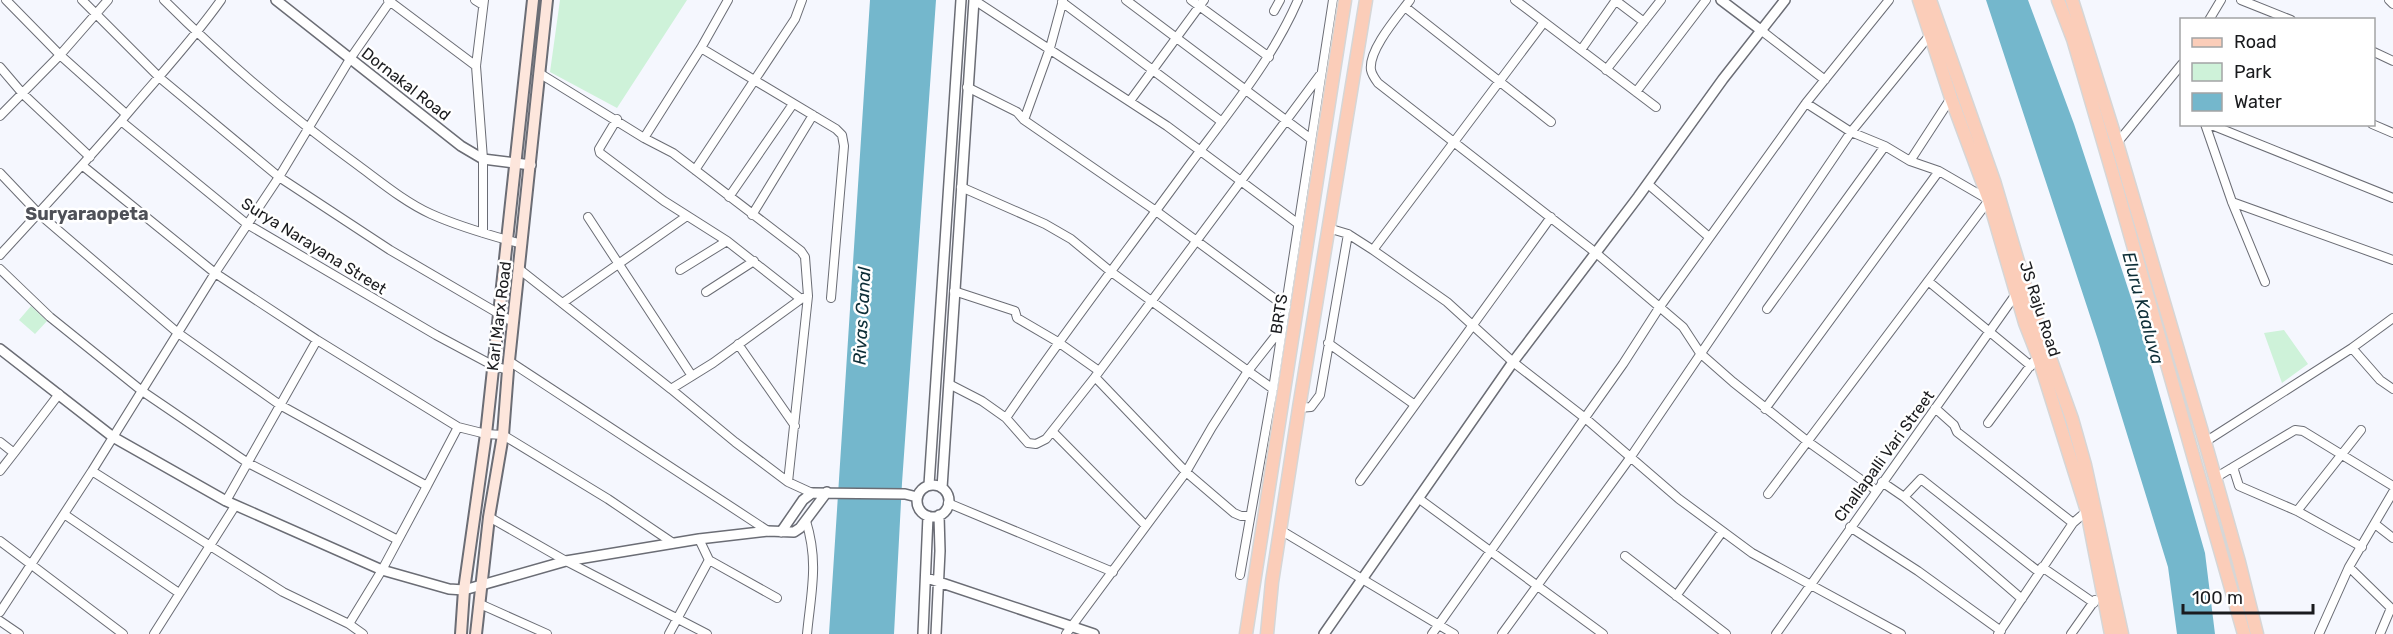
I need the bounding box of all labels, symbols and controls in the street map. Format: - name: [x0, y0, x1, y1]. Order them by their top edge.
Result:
- legend: [2180, 18, 2375, 126]
- text: Road: [2234, 31, 2277, 53]
- street label: Dornakal Road: [358, 43, 454, 125]
- text: Park: [2234, 61, 2272, 83]
- text: Water: [2234, 91, 2282, 113]
- street label: Surya Narayana Street: [238, 194, 390, 298]
- district label: Suryaraopeta: [25, 203, 149, 225]
- water label: Eluru Kaaluva: [2117, 249, 2169, 367]
- street label: JS Raju Road: [2016, 259, 2064, 359]
- street label: Karl Marx Road: [483, 260, 515, 372]
- water label: Rivas Canal: [848, 266, 876, 366]
- street label: BRTS: [1266, 293, 1292, 335]
- street label: Challapalli Vari Street: [1830, 387, 1938, 525]
- scale bar: [2183, 577, 2314, 615]
- text: 100 m: [2192, 587, 2243, 609]

